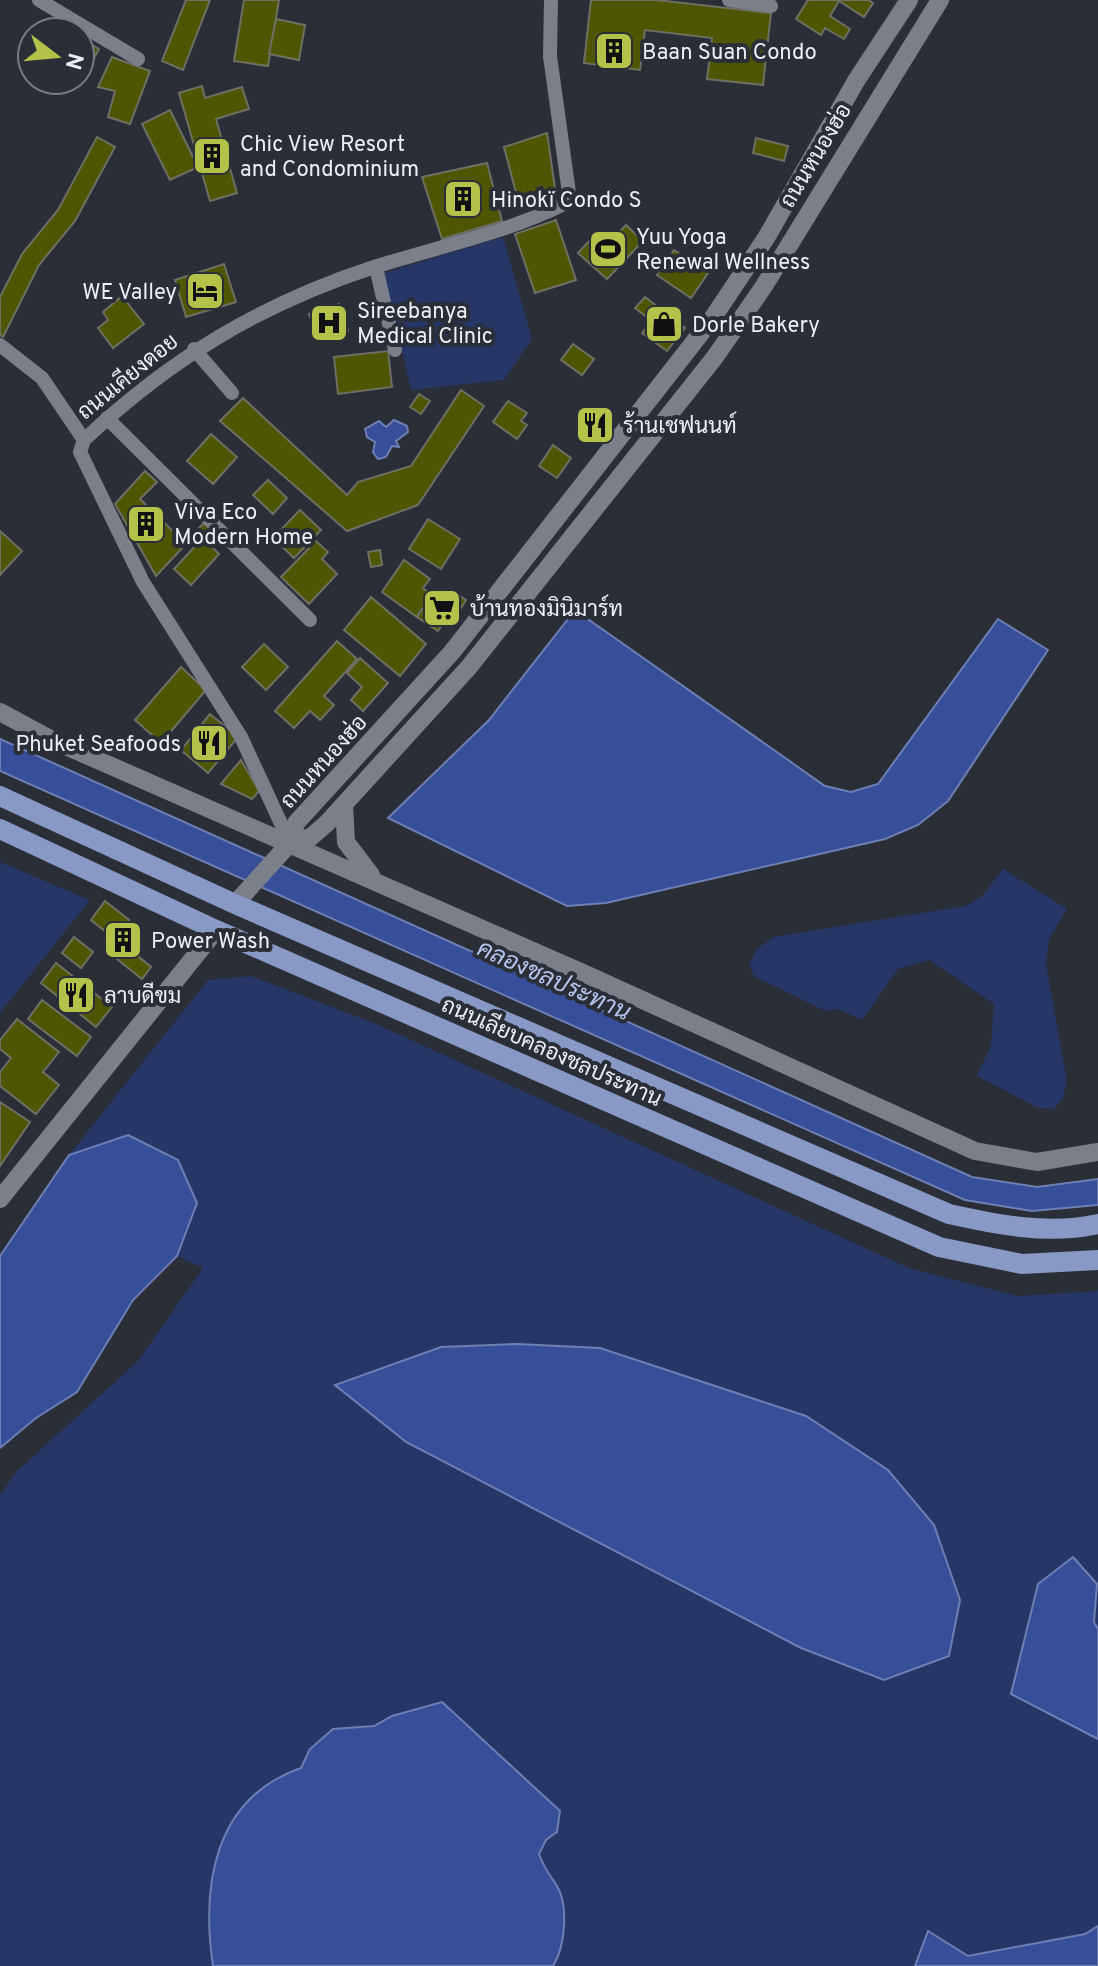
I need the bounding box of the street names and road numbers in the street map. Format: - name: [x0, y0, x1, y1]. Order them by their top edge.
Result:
- street label: ถนนหนองฮ่อ: [775, 99, 859, 213]
- street label: ถนนเคียงดอย: [71, 328, 184, 427]
- street label: ถนนหนองฮ่อ: [275, 709, 374, 815]
- street label: ถนนเลียบคลองชลประทาน: [437, 991, 666, 1114]

